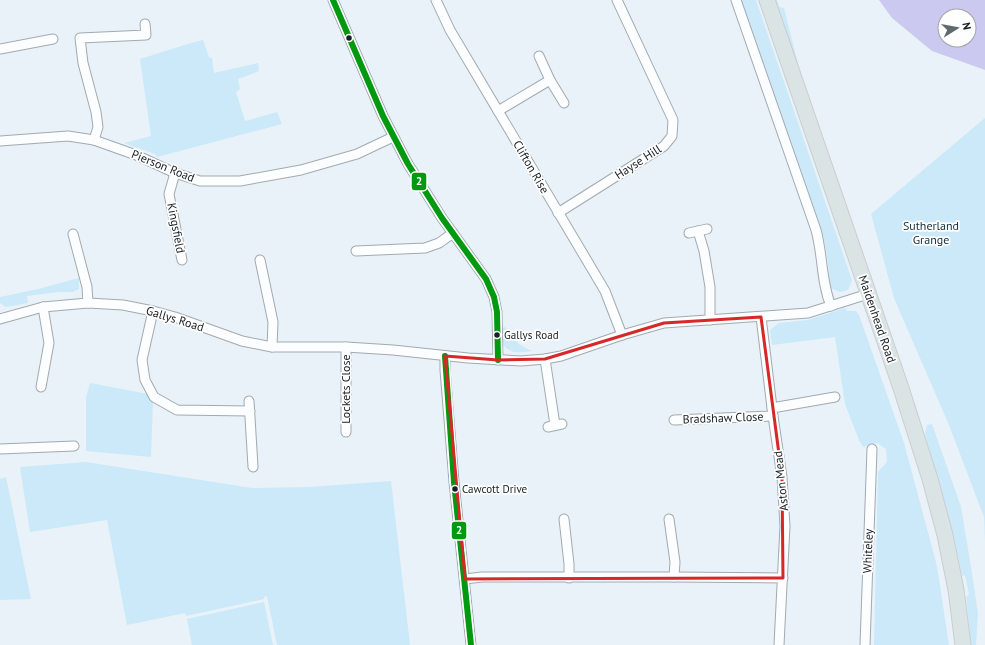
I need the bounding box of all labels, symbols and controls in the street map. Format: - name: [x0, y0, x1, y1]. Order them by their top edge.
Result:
- north arrow: [937, 8, 977, 48]
- text: N: [959, 21, 974, 31]
- unlabelled marker: [344, 33, 354, 43]
- street label: Clifton Rise: [510, 138, 553, 196]
- street label: Hayse Hill: [612, 141, 664, 182]
- street label: Pierson Road: [129, 146, 197, 185]
- line badge: 2: [411, 172, 427, 191]
- text: 2: [416, 174, 422, 188]
- street label: Kingsfield: [164, 201, 189, 254]
- park label: Sutherland Grange: [903, 218, 959, 247]
- street label: Maidenhead Road: [855, 273, 899, 365]
- street label: Gallys Road: [144, 303, 206, 334]
- place label: Gallys Road: [504, 328, 559, 342]
- marker: Gallys Road: [492, 330, 502, 340]
- street label: Lockets Close: [338, 354, 353, 424]
- street label: Bradshaw Close: [682, 409, 764, 426]
- street label: Aston Mead: [770, 450, 791, 512]
- place label: Cawcott Drive: [462, 482, 528, 496]
- marker: Cawcott Drive: [450, 484, 460, 494]
- line badge: 2: [451, 521, 467, 540]
- text: 2: [456, 523, 462, 537]
- street label: Whiteley: [859, 528, 876, 574]

